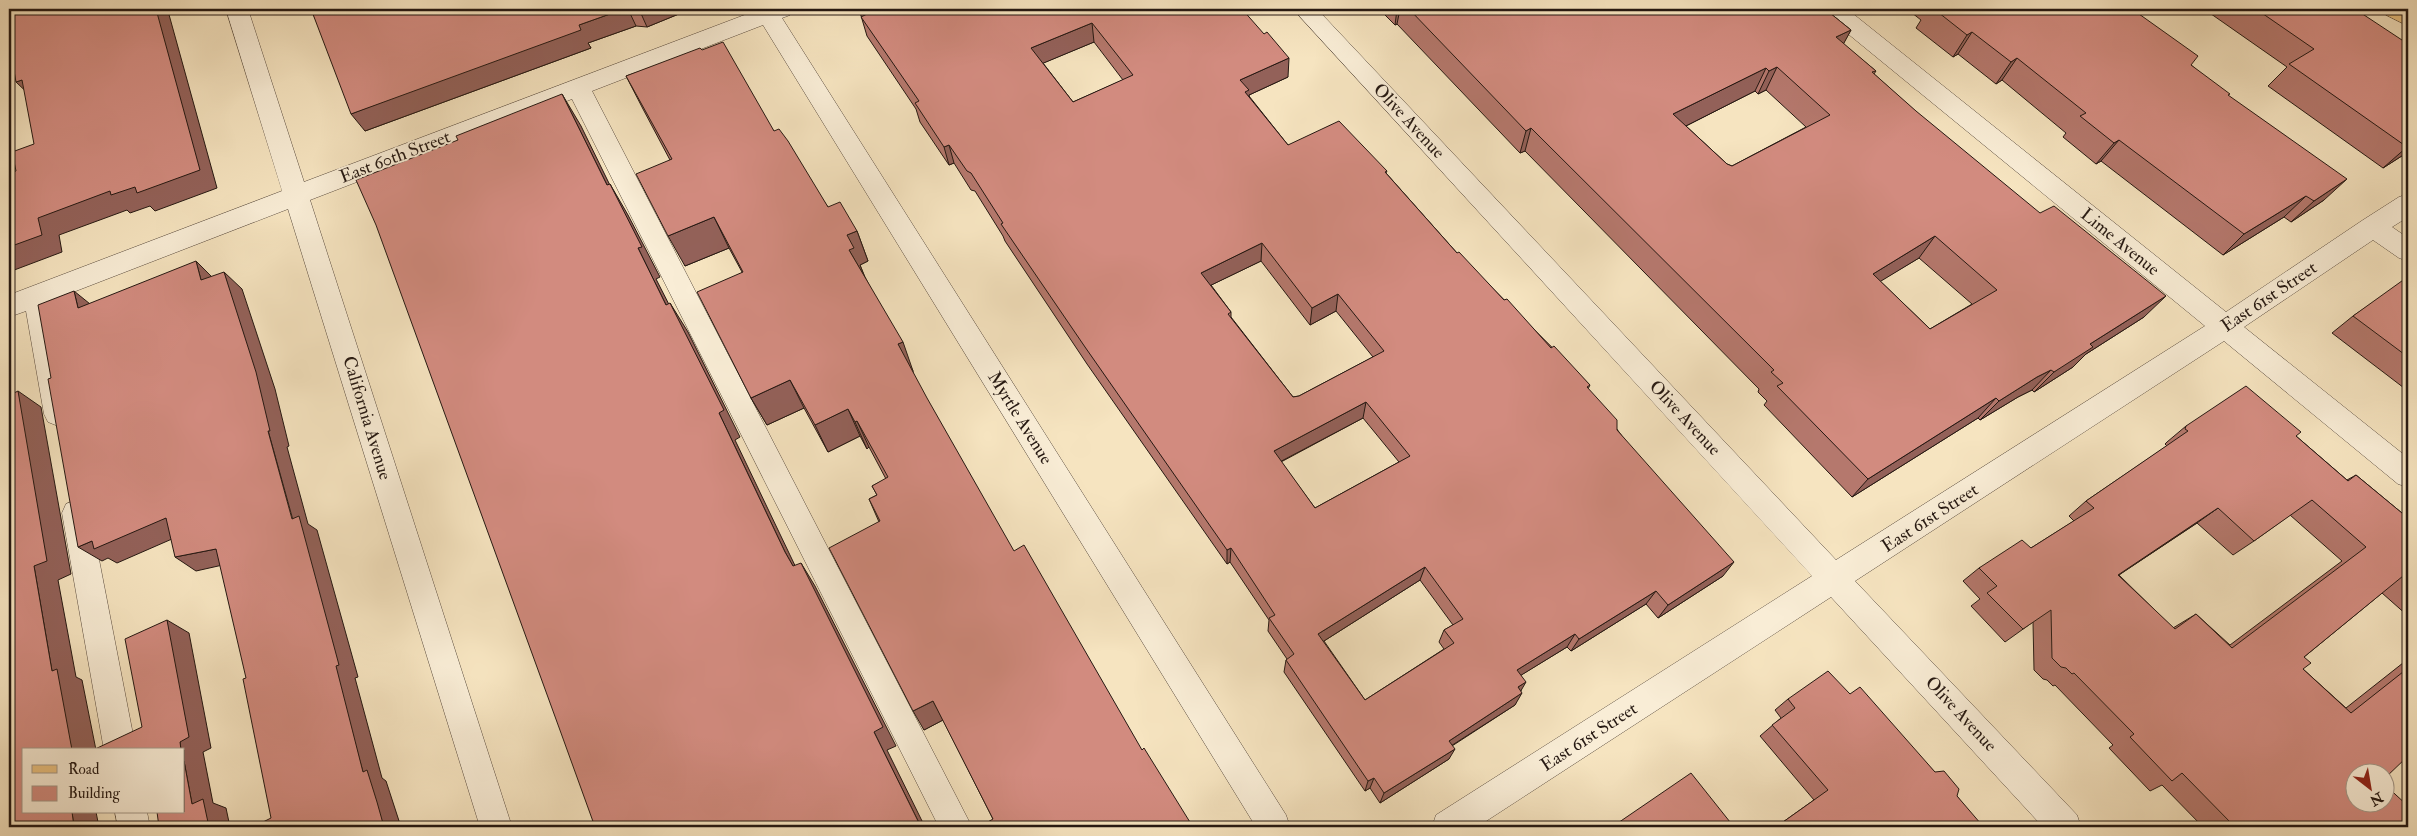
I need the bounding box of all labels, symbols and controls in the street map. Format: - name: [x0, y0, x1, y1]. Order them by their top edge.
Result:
- street label: Olive Avenue: [1368, 78, 1450, 164]
- street label: East 60th Street: [336, 125, 454, 189]
- street label: Lime Avenue: [2076, 203, 2165, 281]
- street label: East 61st Street: [2217, 256, 2321, 338]
- street label: California Avenue: [337, 353, 397, 483]
- street label: Myrtle Avenue: [982, 367, 1058, 469]
- street label: Olive Avenue: [1644, 375, 1726, 461]
- street label: East 61st Street: [1877, 478, 1983, 558]
- street label: Olive Avenue: [1920, 671, 2002, 757]
- street label: East 61st Street: [1536, 697, 1642, 777]
- legend: [22, 748, 185, 814]
- text: Road: [68, 760, 100, 779]
- north arrow: [2344, 764, 2394, 814]
- text: Building: [68, 784, 120, 803]
- text: N: [2366, 788, 2387, 809]

